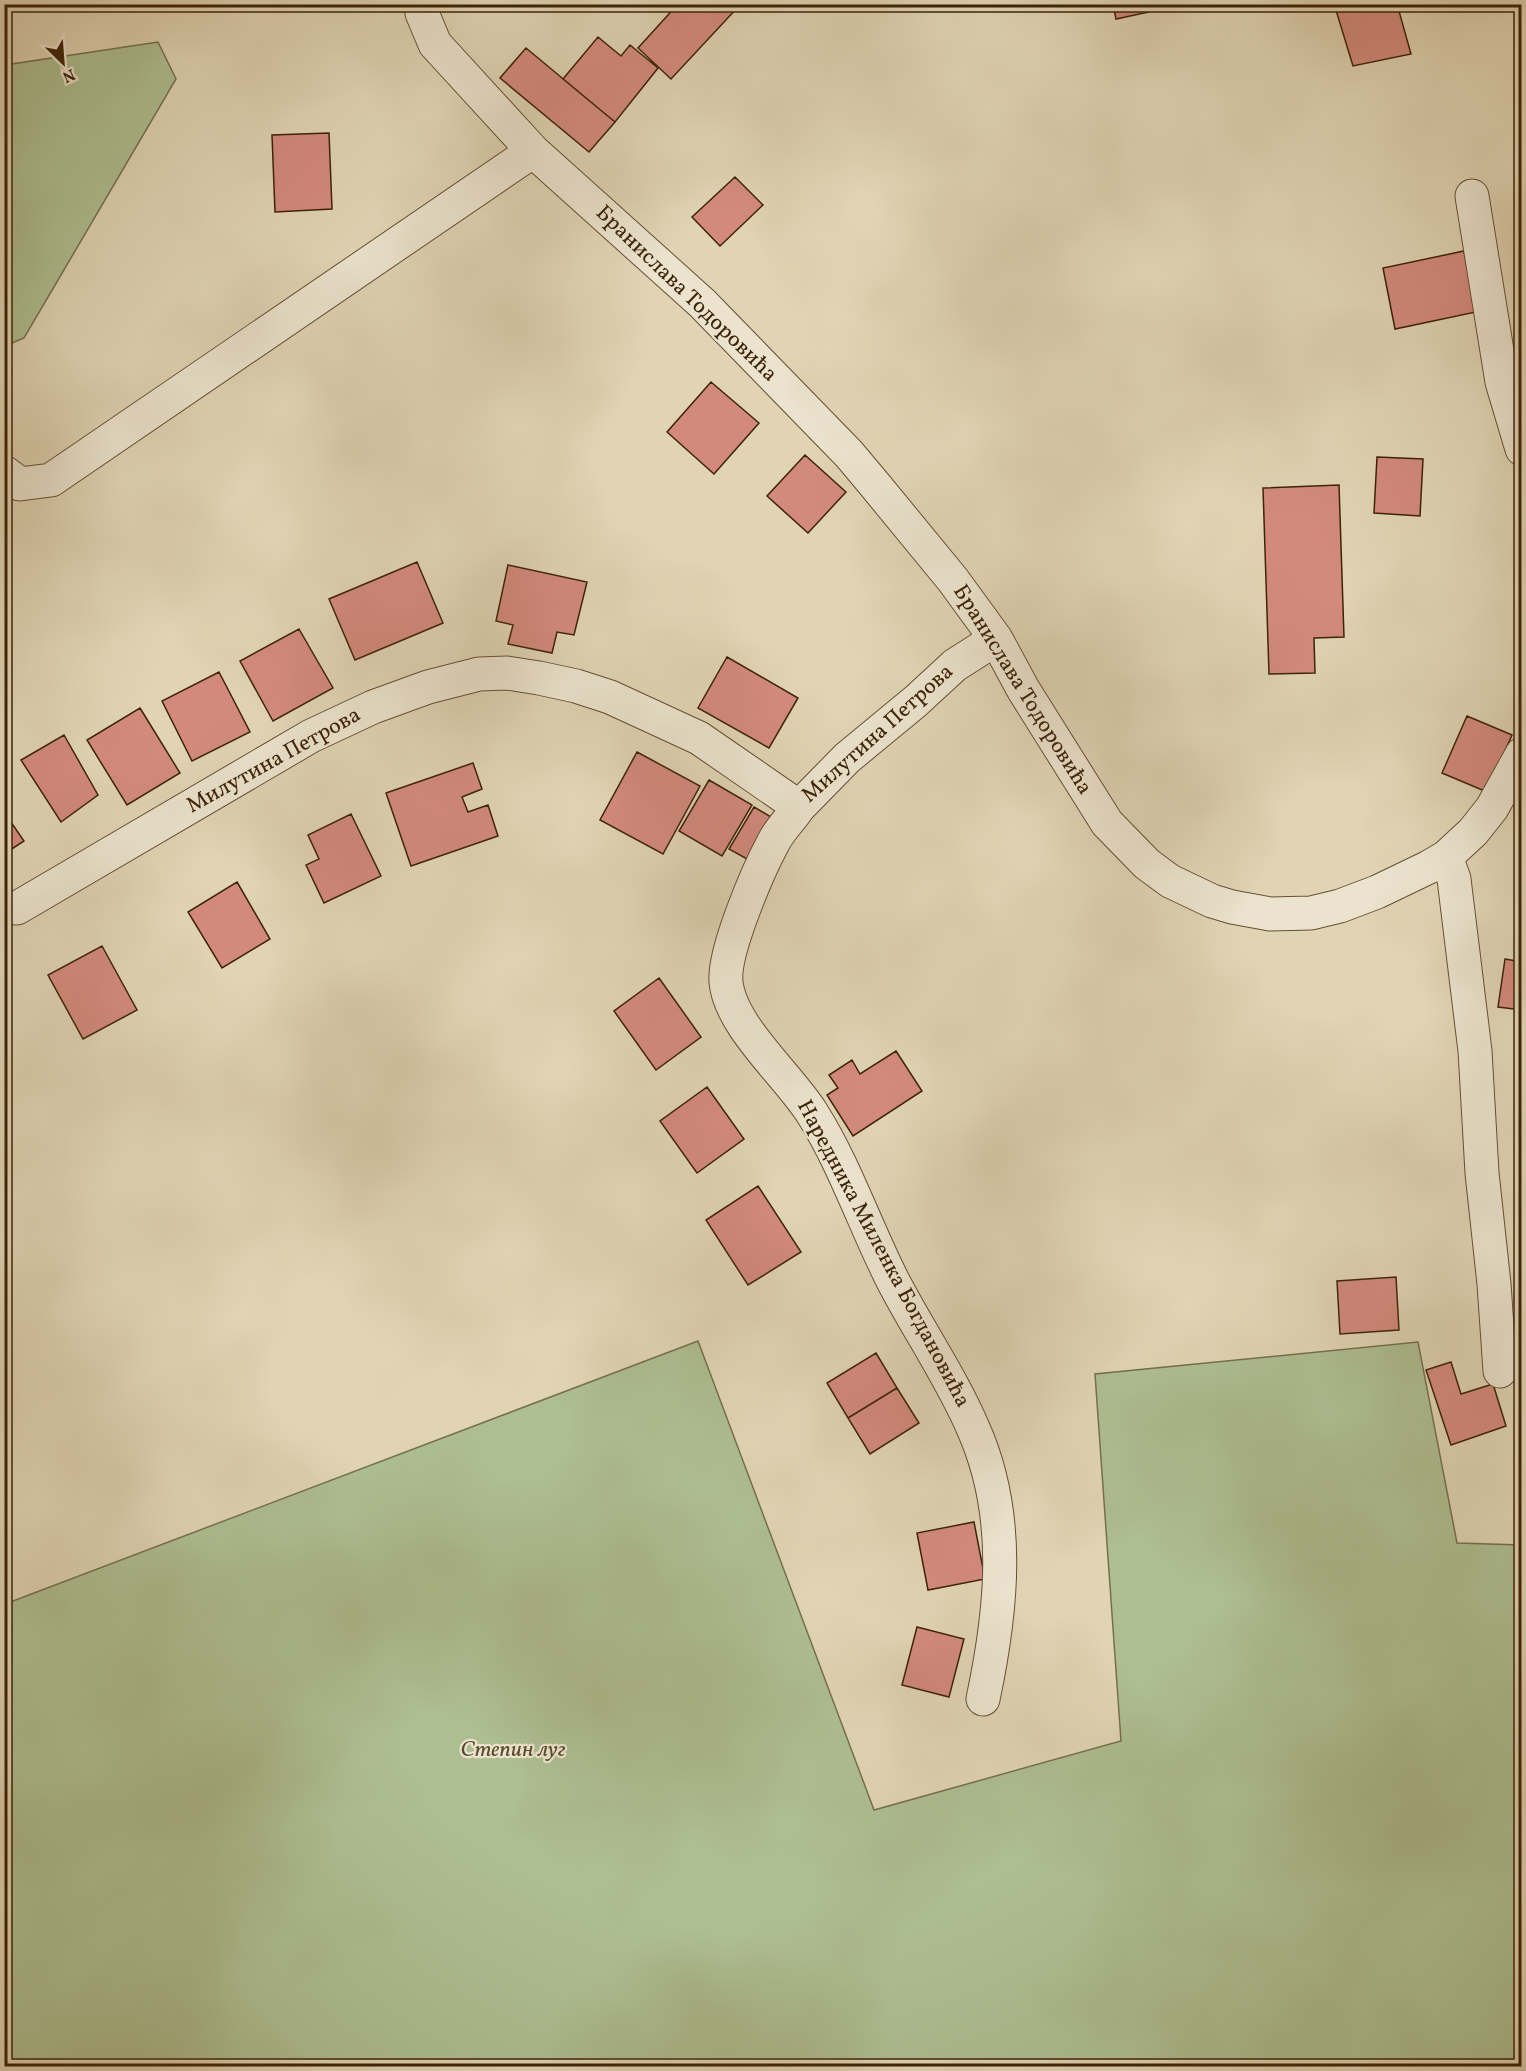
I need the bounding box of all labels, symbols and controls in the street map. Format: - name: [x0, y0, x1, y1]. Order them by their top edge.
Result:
- north arrow: [33, 33, 93, 93]
- text: N: [58, 62, 78, 87]
- street label: Бранислава Тодоровића: [588, 199, 784, 389]
- street label: Бранислава Тодоровића: [945, 579, 1099, 801]
- street label: Милутина Петрова: [795, 657, 961, 811]
- street label: Милутина Петрова: [181, 700, 367, 822]
- street label: Наредника Миленка Богдановића: [788, 1095, 978, 1413]
- park label: Степин луг: [460, 1735, 566, 1766]

